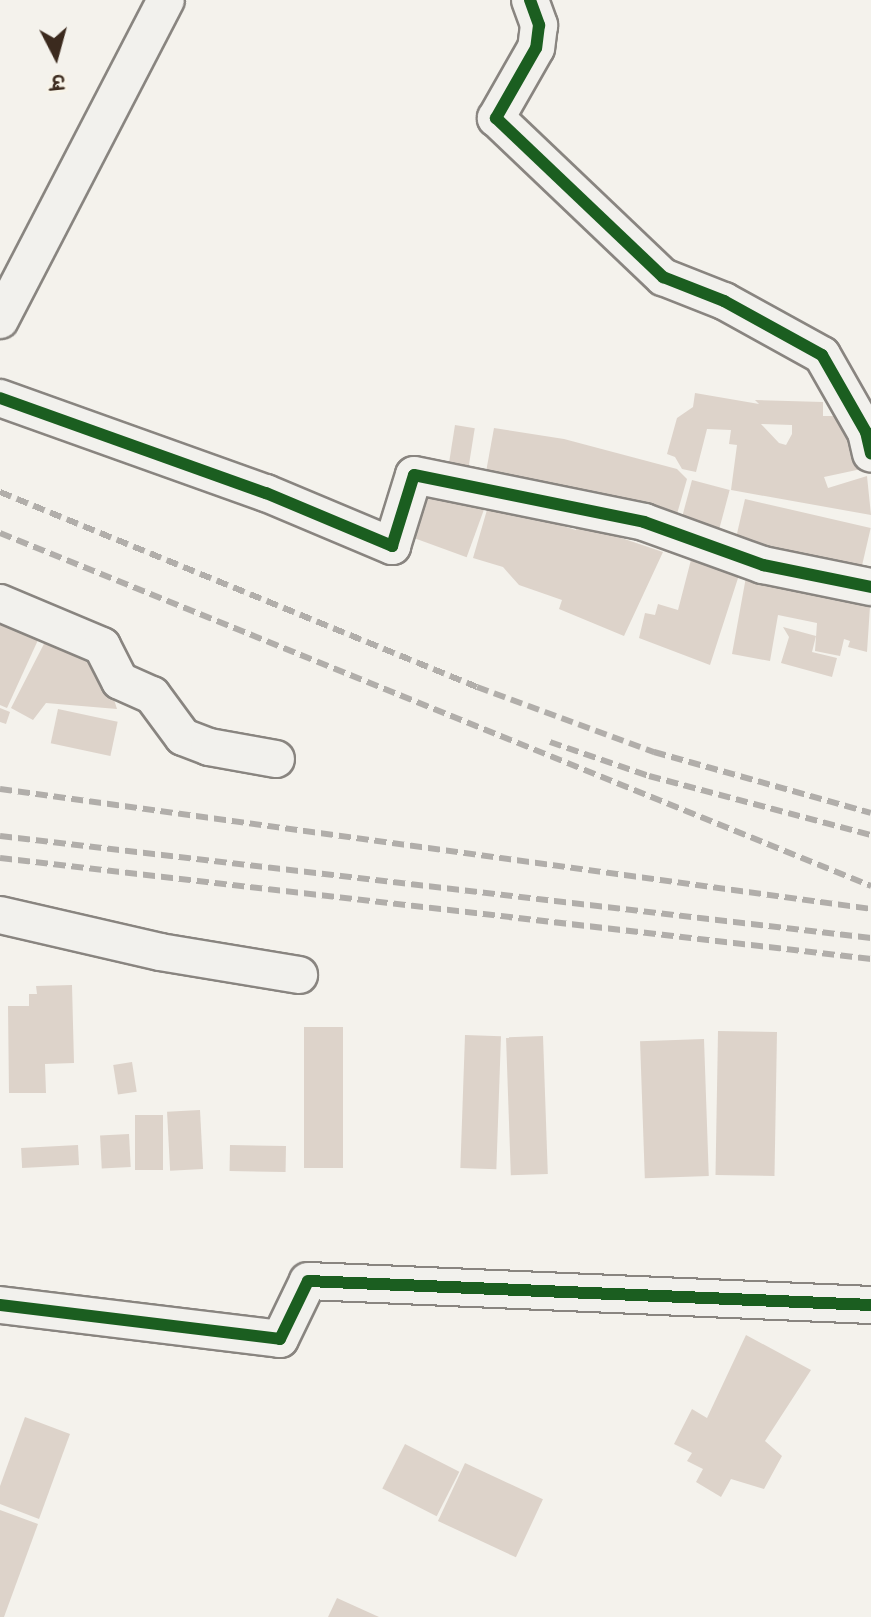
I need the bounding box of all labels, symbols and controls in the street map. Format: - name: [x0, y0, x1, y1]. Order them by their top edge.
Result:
- north arrow: [16, 16, 96, 96]
- text: उ: [50, 62, 67, 98]

